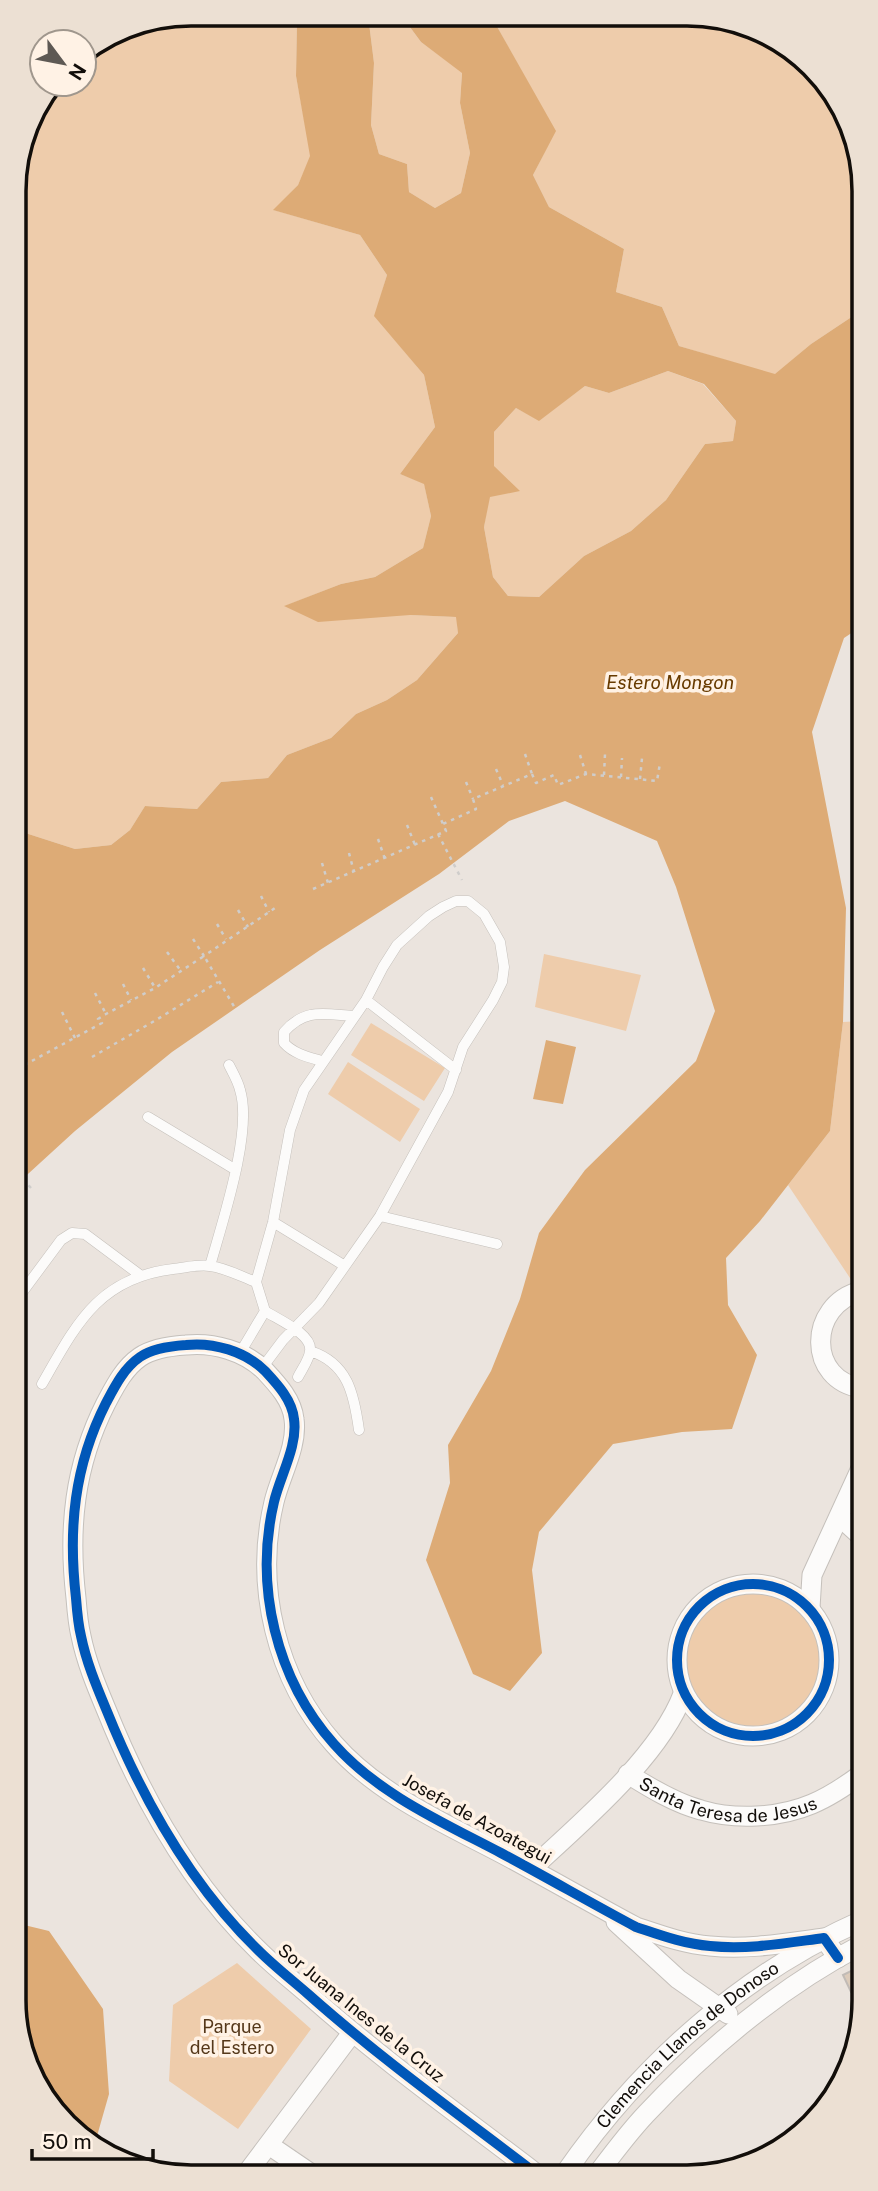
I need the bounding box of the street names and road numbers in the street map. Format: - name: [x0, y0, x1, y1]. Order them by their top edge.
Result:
- street label: Josefa de Azoategui: [399, 1769, 555, 1868]
- street label: Santa Teresa de Jesus: [635, 1772, 820, 1826]
- street label: Sor Juana Ines de la Cruz: [274, 1939, 449, 2086]
- street label: Clemencia Llanos de Donoso: [592, 1957, 783, 2132]

